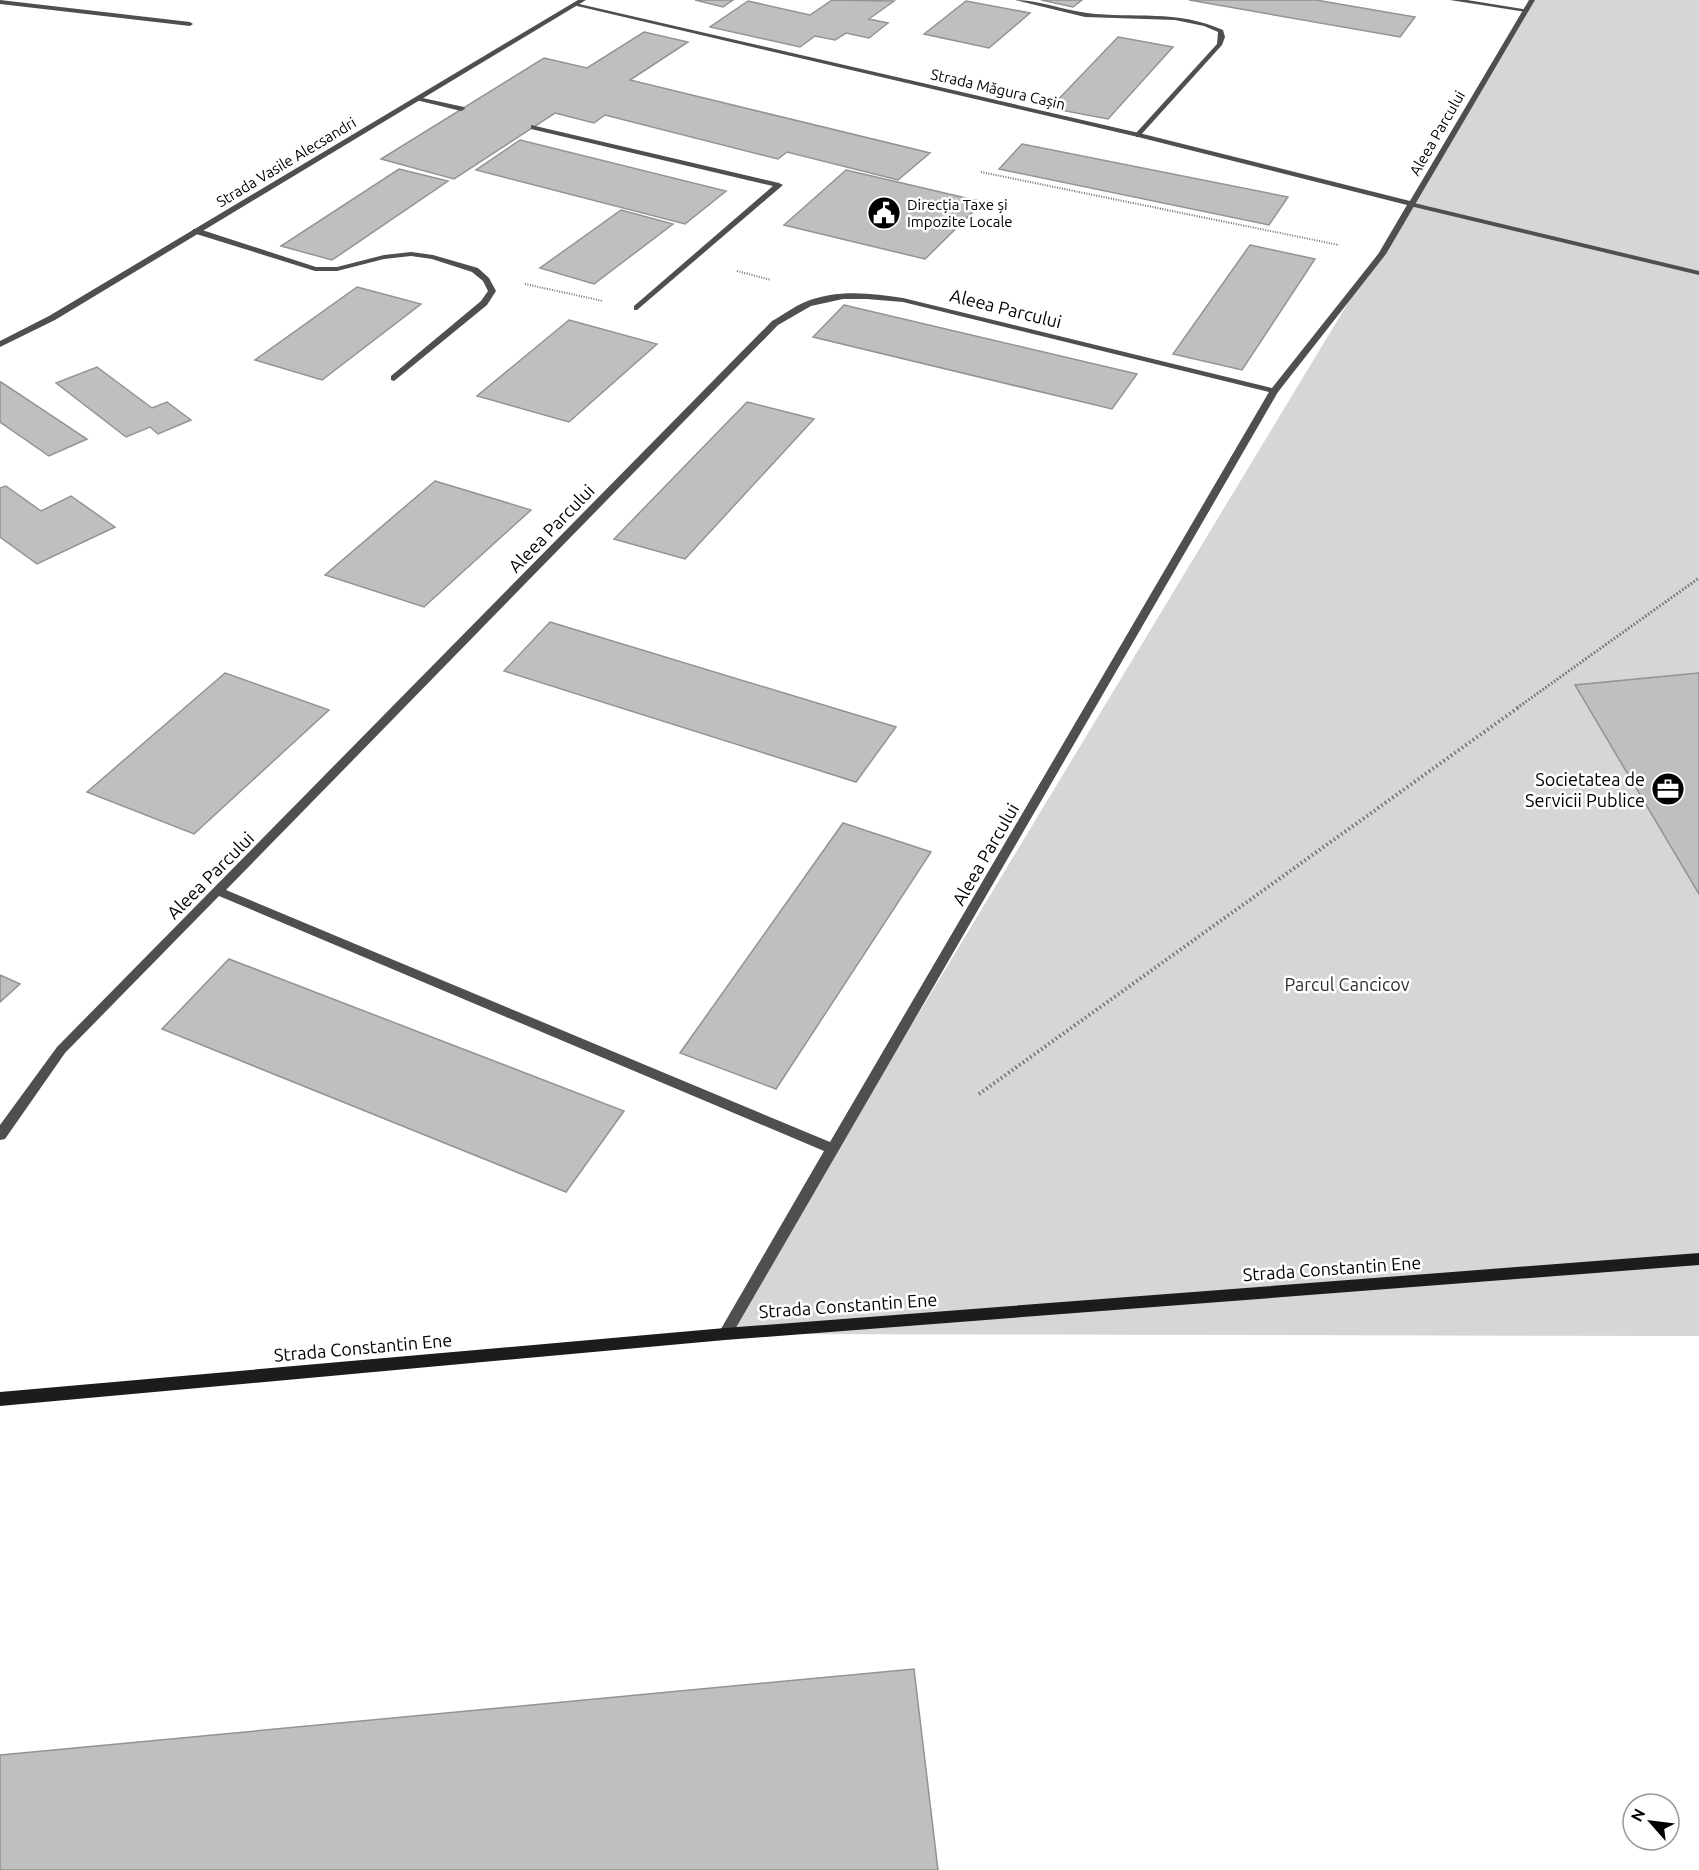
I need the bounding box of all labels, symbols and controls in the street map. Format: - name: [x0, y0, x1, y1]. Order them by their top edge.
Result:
- street label: Strada Măgura Cașin: [929, 65, 1067, 113]
- street label: Aleea Parcului: [1406, 87, 1468, 179]
- street label: Strada Vasile Alecsandri: [213, 114, 359, 210]
- public building icon: Direcția Taxe și Impozite Locale: [866, 195, 902, 231]
- place label: Direcția Taxe și Impozite Locale: [907, 196, 1013, 230]
- street label: Aleea Parcului: [948, 284, 1064, 332]
- street label: Aleea Parcului: [504, 480, 598, 576]
- place label: Societatea de Servicii Publice: [1525, 769, 1645, 810]
- office icon: Societatea de Servicii Publice: [1650, 771, 1686, 807]
- street label: Aleea Parcului: [948, 799, 1022, 909]
- street label: Aleea Parcului: [163, 828, 257, 922]
- park label: Parcul Cancicov: [1284, 974, 1410, 994]
- street label: Strada Constantin Ene: [1242, 1252, 1422, 1284]
- street label: Strada Constantin Ene: [758, 1289, 938, 1321]
- street label: Strada Constantin Ene: [273, 1329, 453, 1365]
- north arrow: [1621, 1792, 1681, 1852]
- text: N: [1627, 1805, 1649, 1824]

